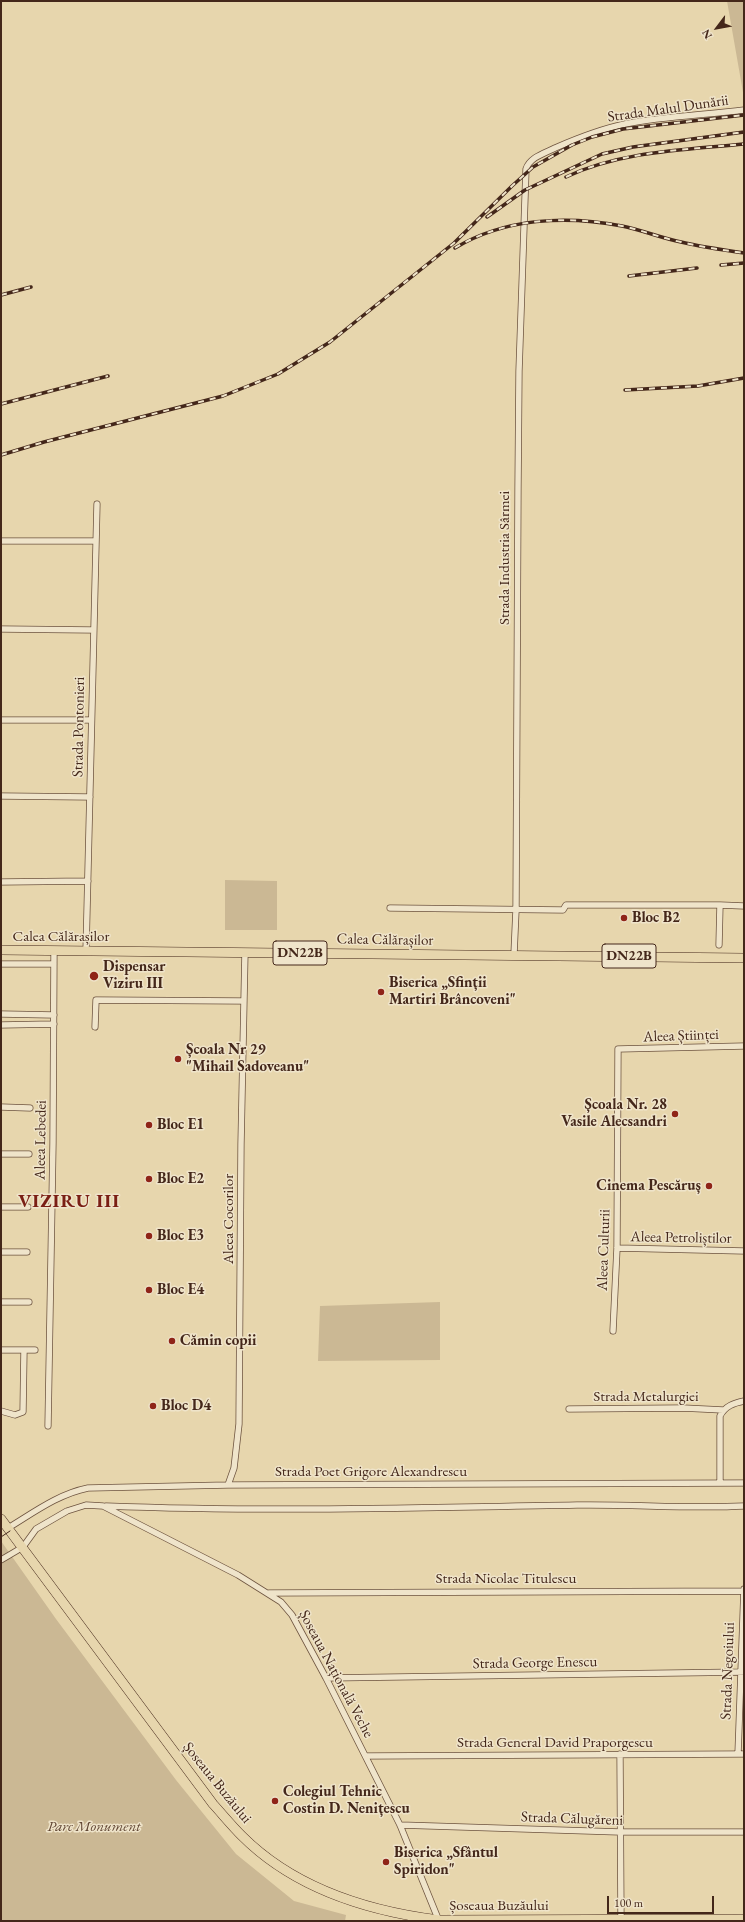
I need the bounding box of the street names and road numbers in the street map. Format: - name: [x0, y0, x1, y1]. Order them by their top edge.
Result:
- street label: Strada Malul Dunării: [606, 92, 730, 126]
- street label: Strada Industria Sârmei: [496, 491, 514, 625]
- street label: Strada Pontonieri: [69, 677, 89, 777]
- street label: Calea Călărașilor: [13, 928, 109, 946]
- street label: Calea Călărașilor: [336, 930, 434, 950]
- road number: DN22B: [273, 941, 327, 965]
- road number: DN22B: [602, 944, 656, 968]
- street label: Aleea Științei: [643, 1026, 719, 1046]
- street label: Aleea Lebedei: [31, 1100, 51, 1180]
- street label: Aleea Cocorilor: [220, 1174, 238, 1264]
- street label: Aleea Culturii: [594, 1209, 614, 1291]
- street label: Aleea Petroliștilor: [630, 1228, 732, 1248]
- street label: Strada Metalurgiei: [593, 1388, 699, 1406]
- street label: Strada Poet Grigore Alexandrescu: [275, 1463, 467, 1481]
- street label: Strada Nicolae Titulescu: [436, 1570, 576, 1588]
- street label: Șoseaua Națională Veche: [295, 1607, 377, 1741]
- street label: Strada Negoiului: [717, 1622, 739, 1720]
- street label: Strada George Enescu: [472, 1653, 598, 1673]
- street label: Strada General David Praporgescu: [457, 1734, 653, 1752]
- street label: Șoseaua Buzăului: [179, 1739, 255, 1827]
- street label: Strada Călugăreni: [521, 1808, 623, 1830]
- street label: Șoseaua Buzăului: [449, 1897, 549, 1915]

